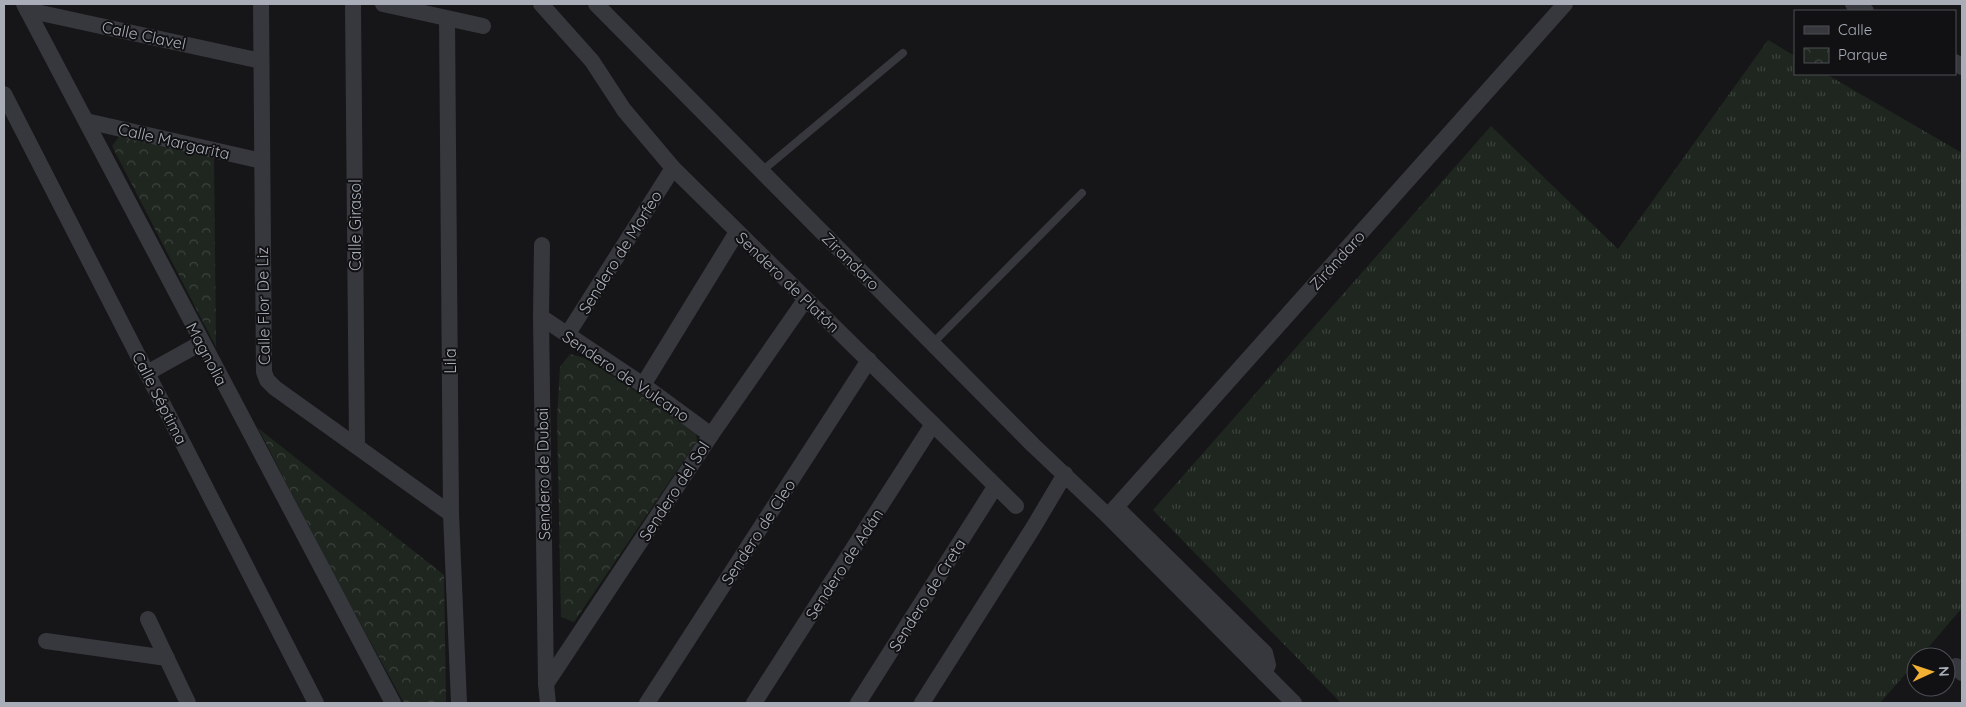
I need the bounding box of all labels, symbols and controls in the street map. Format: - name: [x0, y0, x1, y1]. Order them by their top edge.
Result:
- legend: [1794, 10, 1956, 75]
- street label: Calle Clavel: [100, 16, 188, 54]
- text: Calle: [1838, 20, 1872, 39]
- text: Parque: [1838, 45, 1888, 64]
- street label: Calle Margarita: [116, 118, 232, 164]
- street label: Calle Girasol: [345, 179, 365, 271]
- street label: Sendero de Morfeo: [574, 187, 666, 317]
- street label: Zirándaro: [1305, 226, 1369, 294]
- street label: Sendero de Platón: [732, 227, 844, 337]
- street label: Zirandaro: [818, 228, 884, 294]
- street label: Calle Flor De Liz: [252, 247, 274, 365]
- street label: Magnolia: [182, 319, 232, 389]
- street label: Sendero de Vulcano: [559, 326, 693, 426]
- street label: Calle Séptima: [128, 348, 192, 448]
- street label: Lila: [440, 348, 460, 374]
- street label: Sendero de Dubai: [532, 408, 554, 540]
- street label: Sendero del Sol: [634, 437, 714, 545]
- street label: Sendero de Cleo: [716, 476, 800, 588]
- street label: Sendero de Adán: [801, 505, 887, 623]
- street label: Sendero de Creta: [884, 535, 970, 655]
- north arrow: [1906, 647, 1956, 697]
- text: N: [1935, 666, 1953, 677]

